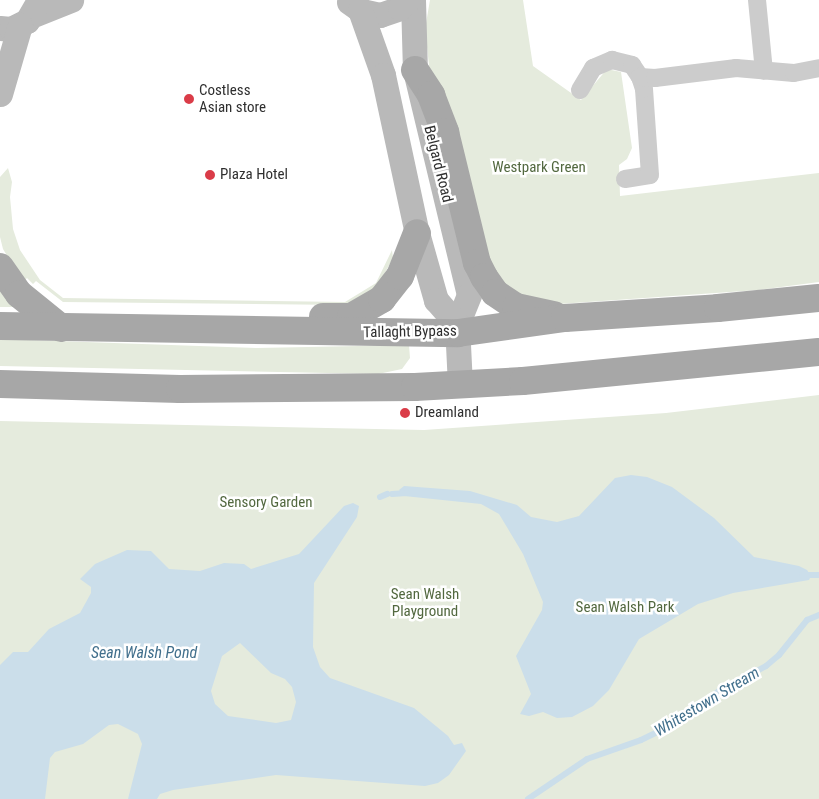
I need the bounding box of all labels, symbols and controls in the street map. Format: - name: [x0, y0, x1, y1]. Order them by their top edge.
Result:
- place label: Costless Asian store: [199, 81, 266, 116]
- marker: Costless Asian store: [183, 93, 195, 105]
- street label: Belgard Road: [420, 124, 456, 204]
- park label: Westpark Green: [492, 159, 586, 177]
- place label: Plaza Hotel: [220, 166, 288, 184]
- marker: Plaza Hotel: [204, 169, 216, 181]
- street label: Tallaght Bypass: [363, 322, 457, 342]
- place label: Dreamland: [415, 404, 479, 422]
- marker: Dreamland: [399, 407, 411, 419]
- park label: Sensory Garden: [219, 494, 313, 512]
- park label: Sean Walsh Playground: [391, 585, 459, 620]
- park label: Sean Walsh Park: [576, 599, 674, 617]
- water label: Sean Walsh Pond: [91, 643, 197, 663]
- water label: Whitestown Stream: [651, 663, 763, 741]

